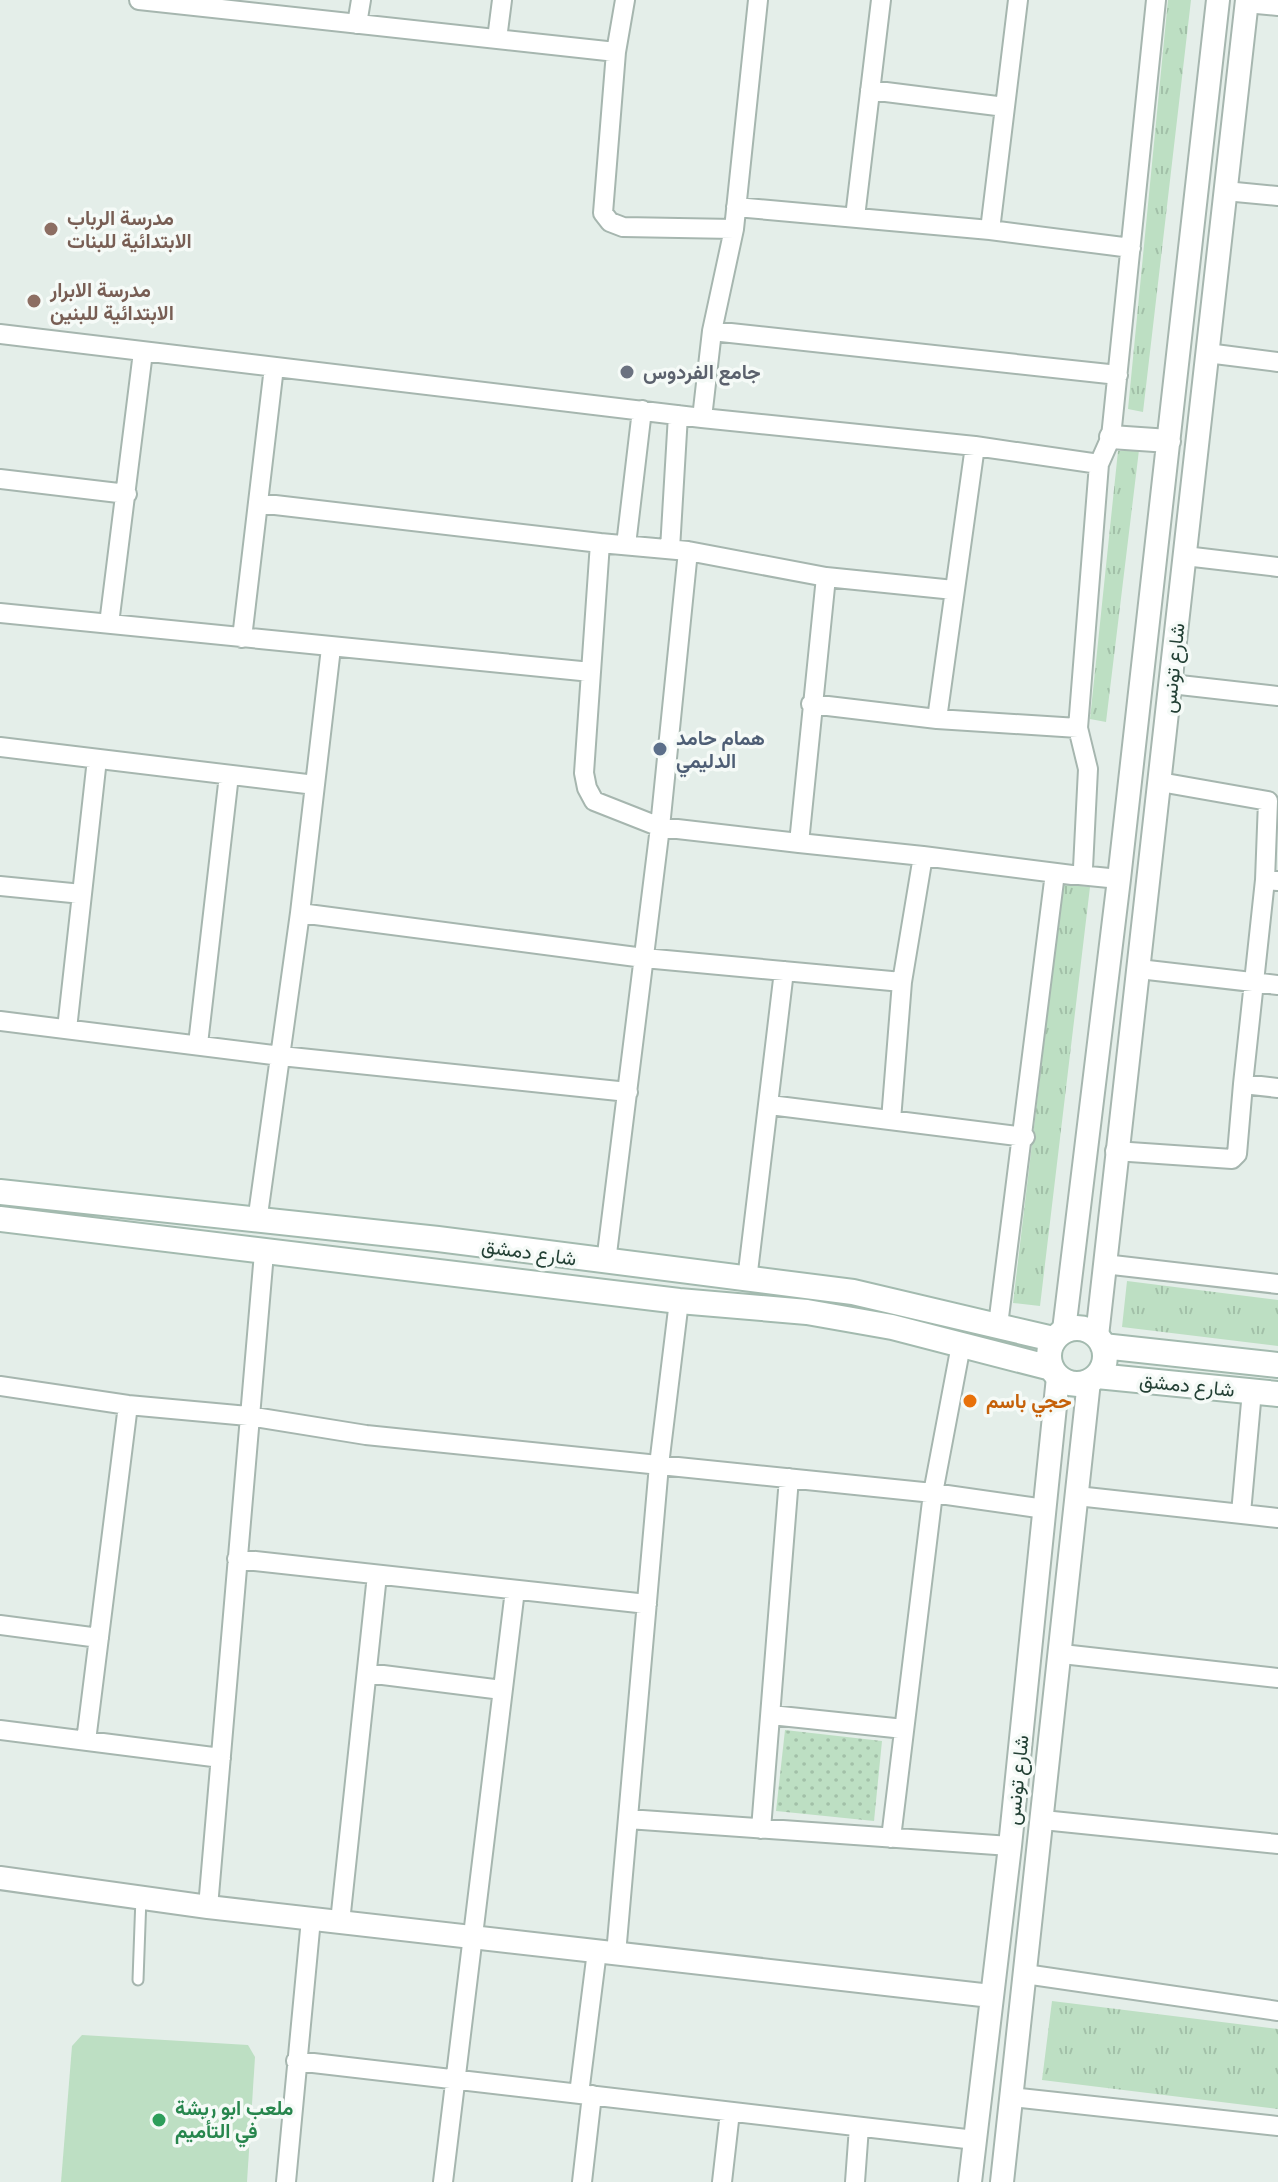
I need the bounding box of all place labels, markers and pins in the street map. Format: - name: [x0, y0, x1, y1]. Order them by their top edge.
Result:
- place label: مدرسة الرباب الابتدائية للبنات: [67, 206, 192, 253]
- marker: مدرسة الرباب الابتدائية للبنات: [42, 220, 60, 238]
- place label: مدرسة الابرار الابتدائية للبنين: [49, 278, 174, 325]
- marker: مدرسة الابرار الابتدائية للبنين: [25, 292, 43, 310]
- place label: جامع الفردوس: [643, 360, 761, 386]
- marker: جامع الفردوس: [618, 363, 636, 381]
- place label: همام حامد الدليمي: [676, 726, 765, 778]
- marker: همام حامد الدليمي: [651, 740, 669, 758]
- place label: حجي باسم: [986, 1389, 1072, 1418]
- marker: حجي باسم: [961, 1392, 979, 1410]
- place label: ملعب ابو ريشة في التأميم: [175, 2096, 294, 2148]
- marker: ملعب ابو ريشة في التأميم: [150, 2111, 168, 2129]

